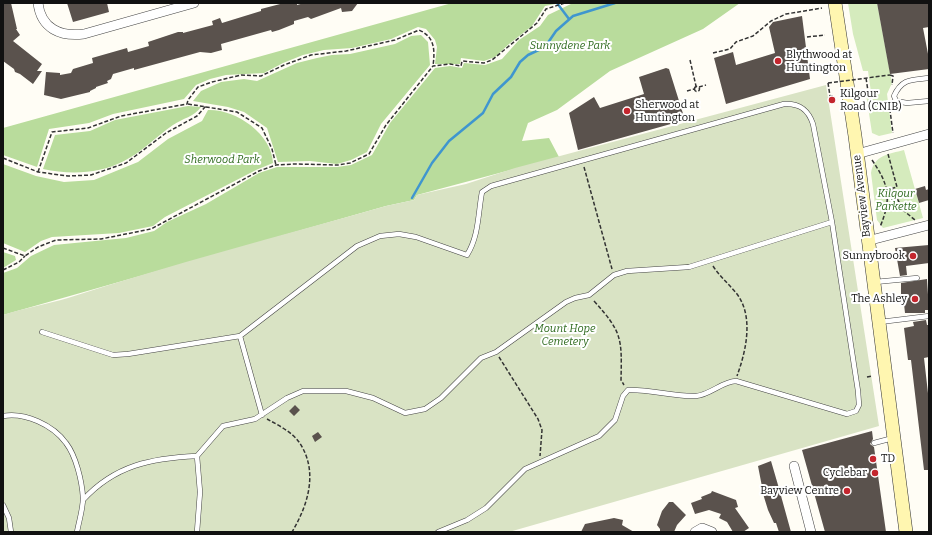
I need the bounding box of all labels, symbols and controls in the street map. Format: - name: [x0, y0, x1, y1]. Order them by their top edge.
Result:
- park label: Sunnydene Park: [530, 39, 610, 53]
- place label: Blythwood at Huntington: [786, 48, 852, 74]
- marker: Blythwood at Huntington: [773, 56, 783, 66]
- place label: Kilgour Road (CNIB): [840, 87, 902, 113]
- marker: Kilgour Road (CNIB): [827, 95, 837, 105]
- place label: Sherwood at Huntington: [635, 98, 699, 124]
- marker: Sherwood at Huntington: [622, 106, 632, 116]
- park label: Sherwood Park: [184, 153, 260, 167]
- street label: Bayview Avenue: [850, 154, 874, 238]
- park label: Kilgour Parkette: [875, 187, 917, 213]
- place label: Sunnybrook: [843, 249, 905, 263]
- marker: Sunnybrook: [908, 251, 918, 261]
- place label: The Ashley: [851, 292, 907, 306]
- marker: The Ashley: [910, 294, 920, 304]
- park label: Mount Hope Cemetery: [534, 322, 596, 348]
- place label: TD: [881, 452, 895, 466]
- marker: TD: [868, 454, 878, 464]
- place label: Cyclebar: [823, 466, 867, 480]
- marker: Cyclebar: [870, 468, 880, 478]
- place label: Bayview Centre: [760, 484, 839, 498]
- marker: Bayview Centre: [842, 486, 852, 496]

